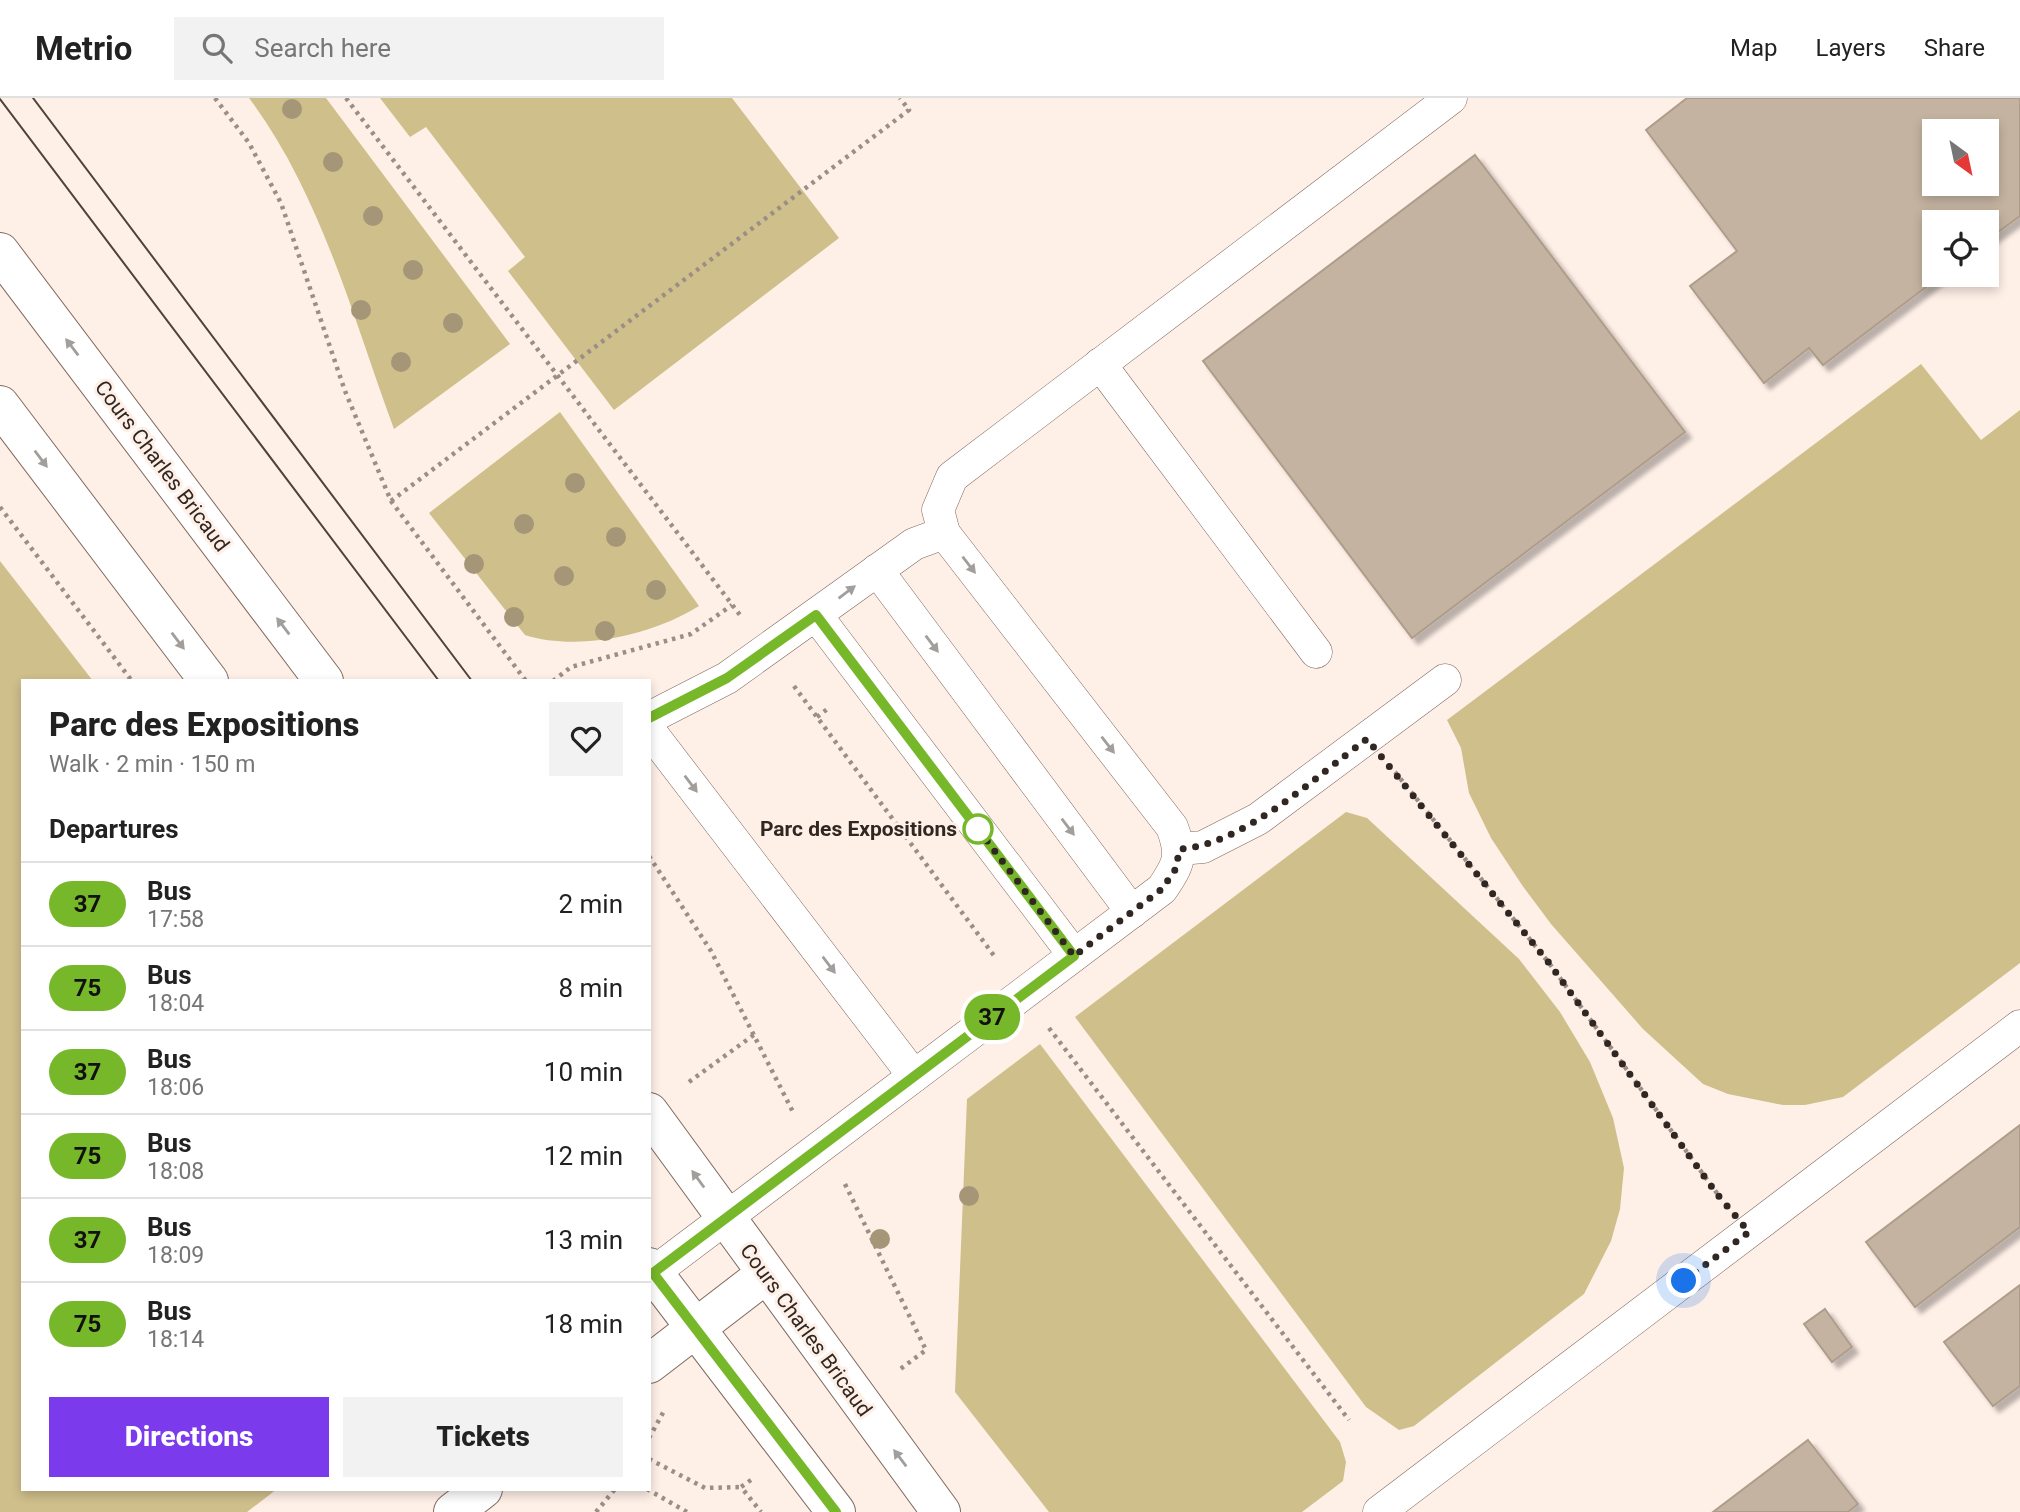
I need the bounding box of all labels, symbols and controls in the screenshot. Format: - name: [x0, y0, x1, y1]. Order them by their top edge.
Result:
- search box: [174, 17, 664, 80]
- text: Metrio: [35, 29, 132, 68]
- icon: search: [198, 29, 236, 67]
- text: Search here: [254, 33, 391, 63]
- text: Map: [1730, 34, 1778, 62]
- text: Layers: [1816, 34, 1886, 62]
- text: Share: [1924, 34, 1985, 62]
- north arrow: [1922, 119, 1998, 196]
- map controls: [1922, 119, 1999, 287]
- button: locate: [1922, 210, 1999, 287]
- one-way arrow: [65, 338, 79, 356]
- street label: Cours Charles Bricaud: [90, 376, 234, 556]
- one-way arrow: [34, 450, 48, 468]
- one-way arrow: [961, 555, 976, 573]
- one-way arrow: [837, 585, 855, 600]
- one-way arrow: [275, 618, 290, 636]
- one-way arrow: [171, 631, 186, 649]
- one-way arrow: [925, 635, 939, 653]
- button: heart: [549, 702, 623, 776]
- text: Parc des Expositions: [49, 705, 360, 744]
- one-way arrow: [1100, 735, 1115, 753]
- text: Walk · 2 min · 150 m: [49, 751, 255, 778]
- one-way arrow: [683, 775, 697, 793]
- text: Departures: [49, 814, 179, 844]
- marker: Parc des Expositions: [963, 814, 993, 844]
- place label: Parc des Expositions: [760, 817, 957, 841]
- one-way arrow: [1061, 817, 1076, 835]
- text: Bus: [147, 876, 192, 906]
- text: 2 min: [558, 889, 623, 919]
- text: 37: [74, 890, 101, 918]
- text: 17:58: [147, 906, 204, 933]
- one-way arrow: [821, 955, 836, 973]
- text: Bus: [147, 960, 192, 990]
- text: 8 min: [558, 973, 623, 1003]
- text: 75: [74, 974, 101, 1002]
- text: 18:04: [147, 990, 204, 1017]
- line badge: 37: [960, 994, 1024, 1040]
- text: 37: [978, 1003, 1006, 1031]
- text: Bus: [147, 1044, 192, 1074]
- text: 10 min: [544, 1057, 623, 1087]
- text: 37: [74, 1058, 101, 1086]
- text: 18:06: [147, 1074, 204, 1101]
- text: Bus: [147, 1128, 192, 1158]
- text: 12 min: [544, 1141, 623, 1171]
- text: 75: [74, 1142, 101, 1170]
- text: 18:08: [147, 1158, 204, 1185]
- one-way arrow: [691, 1170, 705, 1188]
- text: Bus: [147, 1212, 192, 1242]
- text: 13 min: [544, 1225, 623, 1255]
- text: 37: [74, 1226, 101, 1254]
- street label: Cours Charles Bricaud: [735, 1239, 877, 1421]
- text: 18:09: [147, 1242, 204, 1269]
- your location: [1666, 1263, 1701, 1298]
- text: Bus: [147, 1296, 192, 1326]
- text: 18 min: [544, 1309, 623, 1339]
- text: 75: [74, 1310, 101, 1338]
- text: 18:14: [147, 1326, 204, 1353]
- button: Directions: [49, 1397, 329, 1477]
- button: Tickets: [343, 1397, 623, 1477]
- one-way arrow: [892, 1449, 907, 1467]

